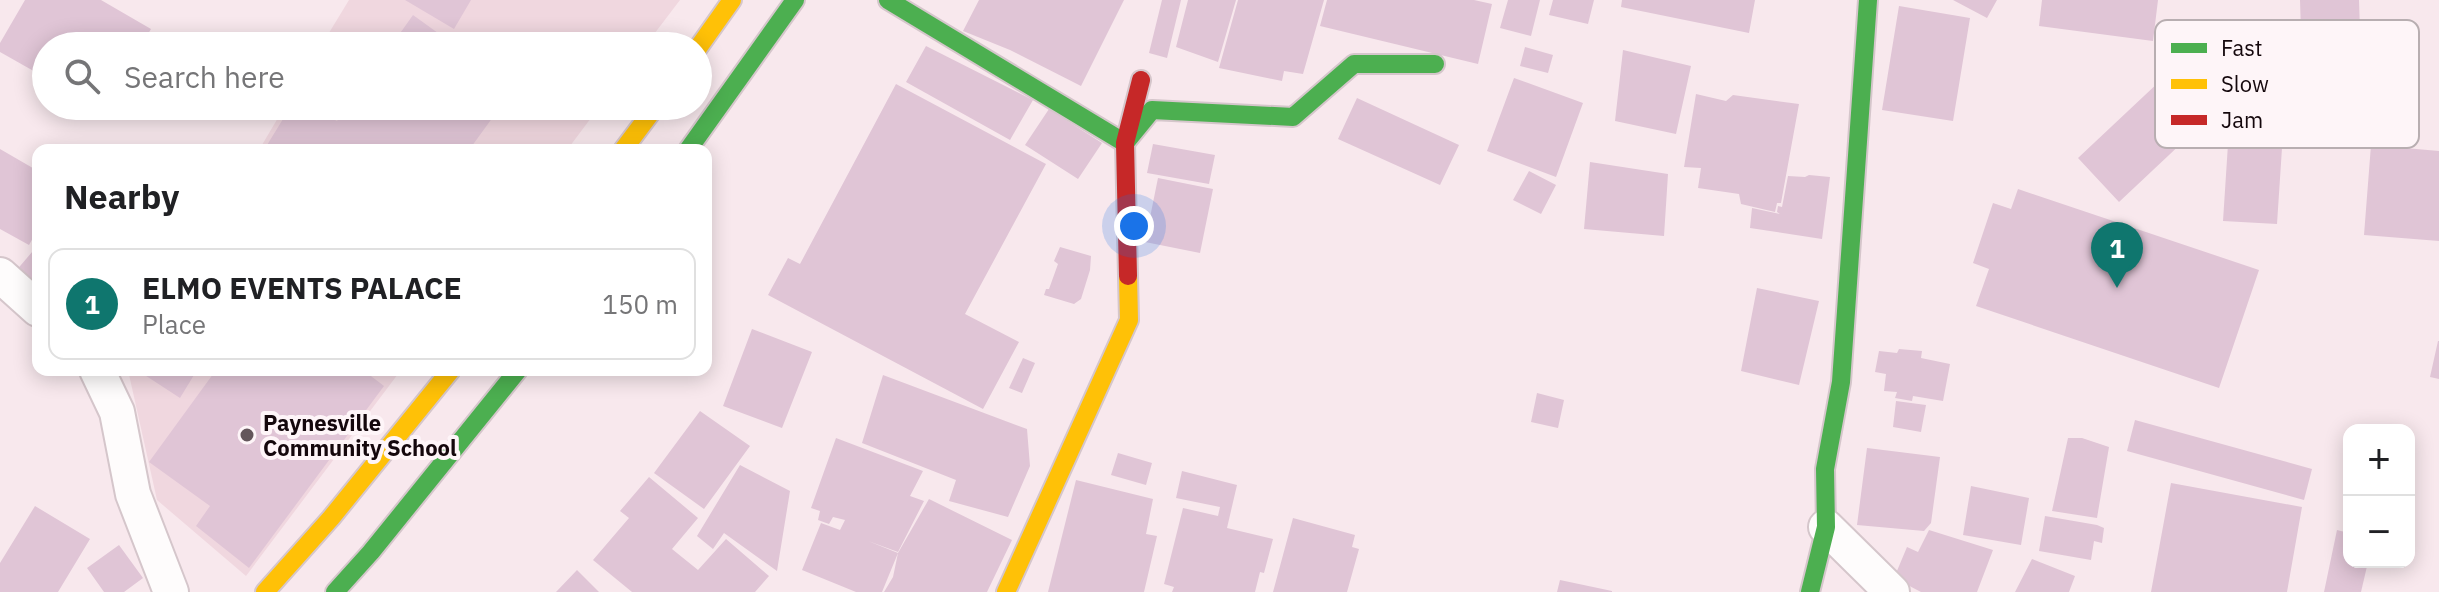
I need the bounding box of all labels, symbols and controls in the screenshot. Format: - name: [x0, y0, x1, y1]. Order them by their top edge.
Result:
- legend: [2155, 20, 2419, 148]
- search box: [32, 32, 712, 120]
- text: Fast: [2221, 33, 2262, 62]
- icon: search: [60, 54, 104, 98]
- text: Search here: [124, 57, 285, 96]
- text: Slow: [2221, 69, 2269, 98]
- text: Jam: [2221, 105, 2263, 134]
- text: Nearby: [64, 174, 179, 218]
- your location: [1114, 206, 1154, 246]
- pin: 1: [2091, 222, 2143, 288]
- text: ELMO EVENTS PALACE: [142, 268, 462, 307]
- text: 1: [84, 287, 100, 321]
- text: 150 m: [602, 287, 678, 321]
- text: Place: [142, 307, 206, 341]
- place label: Paynesville Community School: [263, 408, 457, 462]
- map controls: [2343, 424, 2415, 568]
- button: +: [2343, 424, 2415, 496]
- marker: Paynesville Community School: [238, 426, 256, 444]
- button: −: [2343, 496, 2415, 568]

